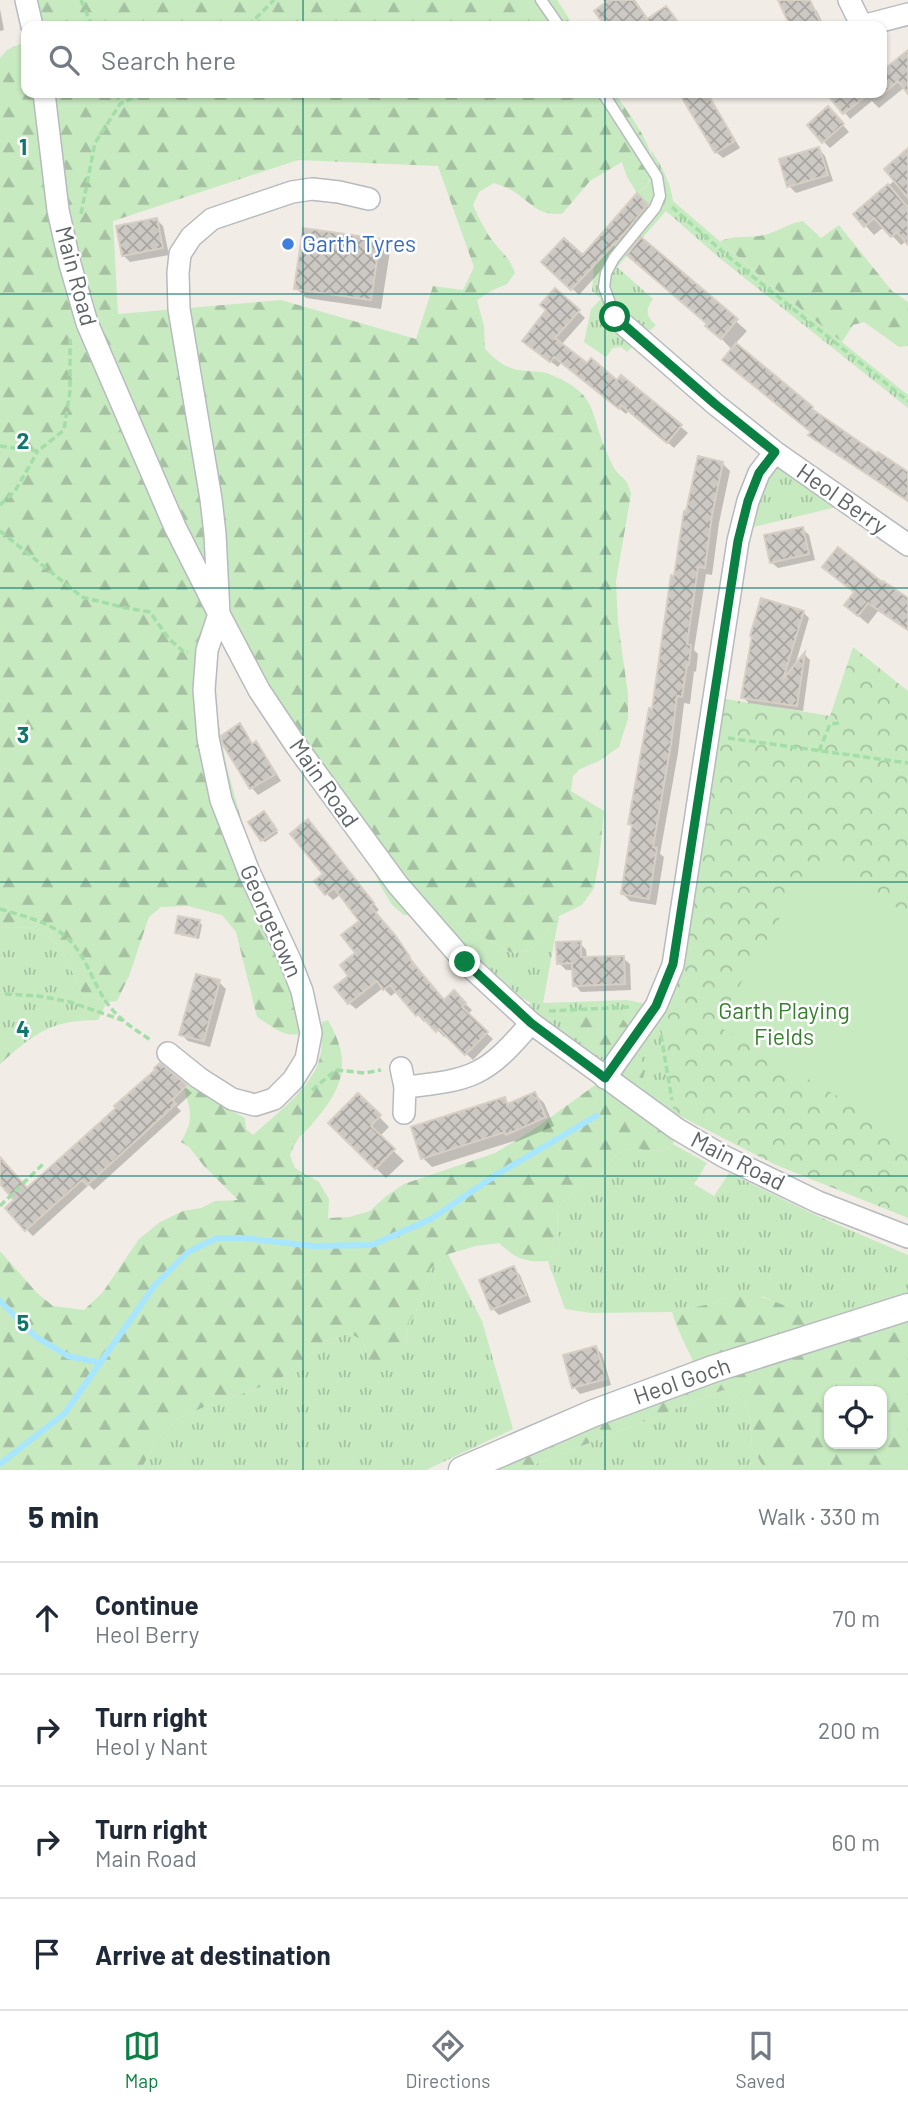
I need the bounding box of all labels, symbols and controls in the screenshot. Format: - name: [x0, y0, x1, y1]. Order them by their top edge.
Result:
- search box: [21, 21, 887, 98]
- icon: search: [45, 41, 83, 79]
- text: Search here: [101, 44, 236, 75]
- text: 1: [19, 132, 27, 160]
- street label: Main Road: [50, 223, 104, 329]
- place label: Garth Tyres: [302, 229, 416, 257]
- marker: Garth Tyres: [280, 236, 296, 252]
- route start: [599, 301, 630, 332]
- text: 2: [17, 426, 29, 454]
- street label: Heol Berry: [792, 457, 894, 540]
- text: 3: [17, 720, 29, 748]
- street label: Main Road: [284, 733, 366, 832]
- street label: Georgetown: [235, 860, 309, 981]
- route end: [449, 946, 480, 977]
- park label: Garth Playing Fields: [718, 996, 850, 1050]
- text: 4: [16, 1014, 30, 1042]
- street label: Main Road: [687, 1124, 790, 1196]
- text: 5: [17, 1308, 29, 1336]
- street label: Heol Goch: [630, 1350, 734, 1410]
- map controls: [824, 1386, 887, 1449]
- button: locate: [824, 1386, 887, 1449]
- text: 5 min: [28, 1498, 99, 1534]
- text: Walk · 330 m: [758, 1502, 880, 1530]
- text: Continue: [95, 1589, 199, 1620]
- icon: ahead: [28, 1599, 66, 1637]
- text: 70 m: [833, 1604, 880, 1632]
- text: Heol Berry: [95, 1620, 199, 1648]
- text: Turn right: [95, 1701, 208, 1732]
- icon: right: [28, 1711, 66, 1749]
- text: 200 m: [818, 1716, 880, 1744]
- text: Heol y Nant: [95, 1732, 208, 1760]
- text: Turn right: [95, 1813, 208, 1844]
- icon: right: [28, 1823, 66, 1861]
- text: 60 m: [832, 1828, 880, 1856]
- text: Main Road: [95, 1844, 197, 1872]
- icon: arrive: [28, 1935, 66, 1973]
- text: Arrive at destination: [95, 1939, 331, 1970]
- tab: Map: [123, 2027, 161, 2092]
- tab: Directions: [406, 2027, 491, 2092]
- tab: Saved: [736, 2027, 785, 2092]

